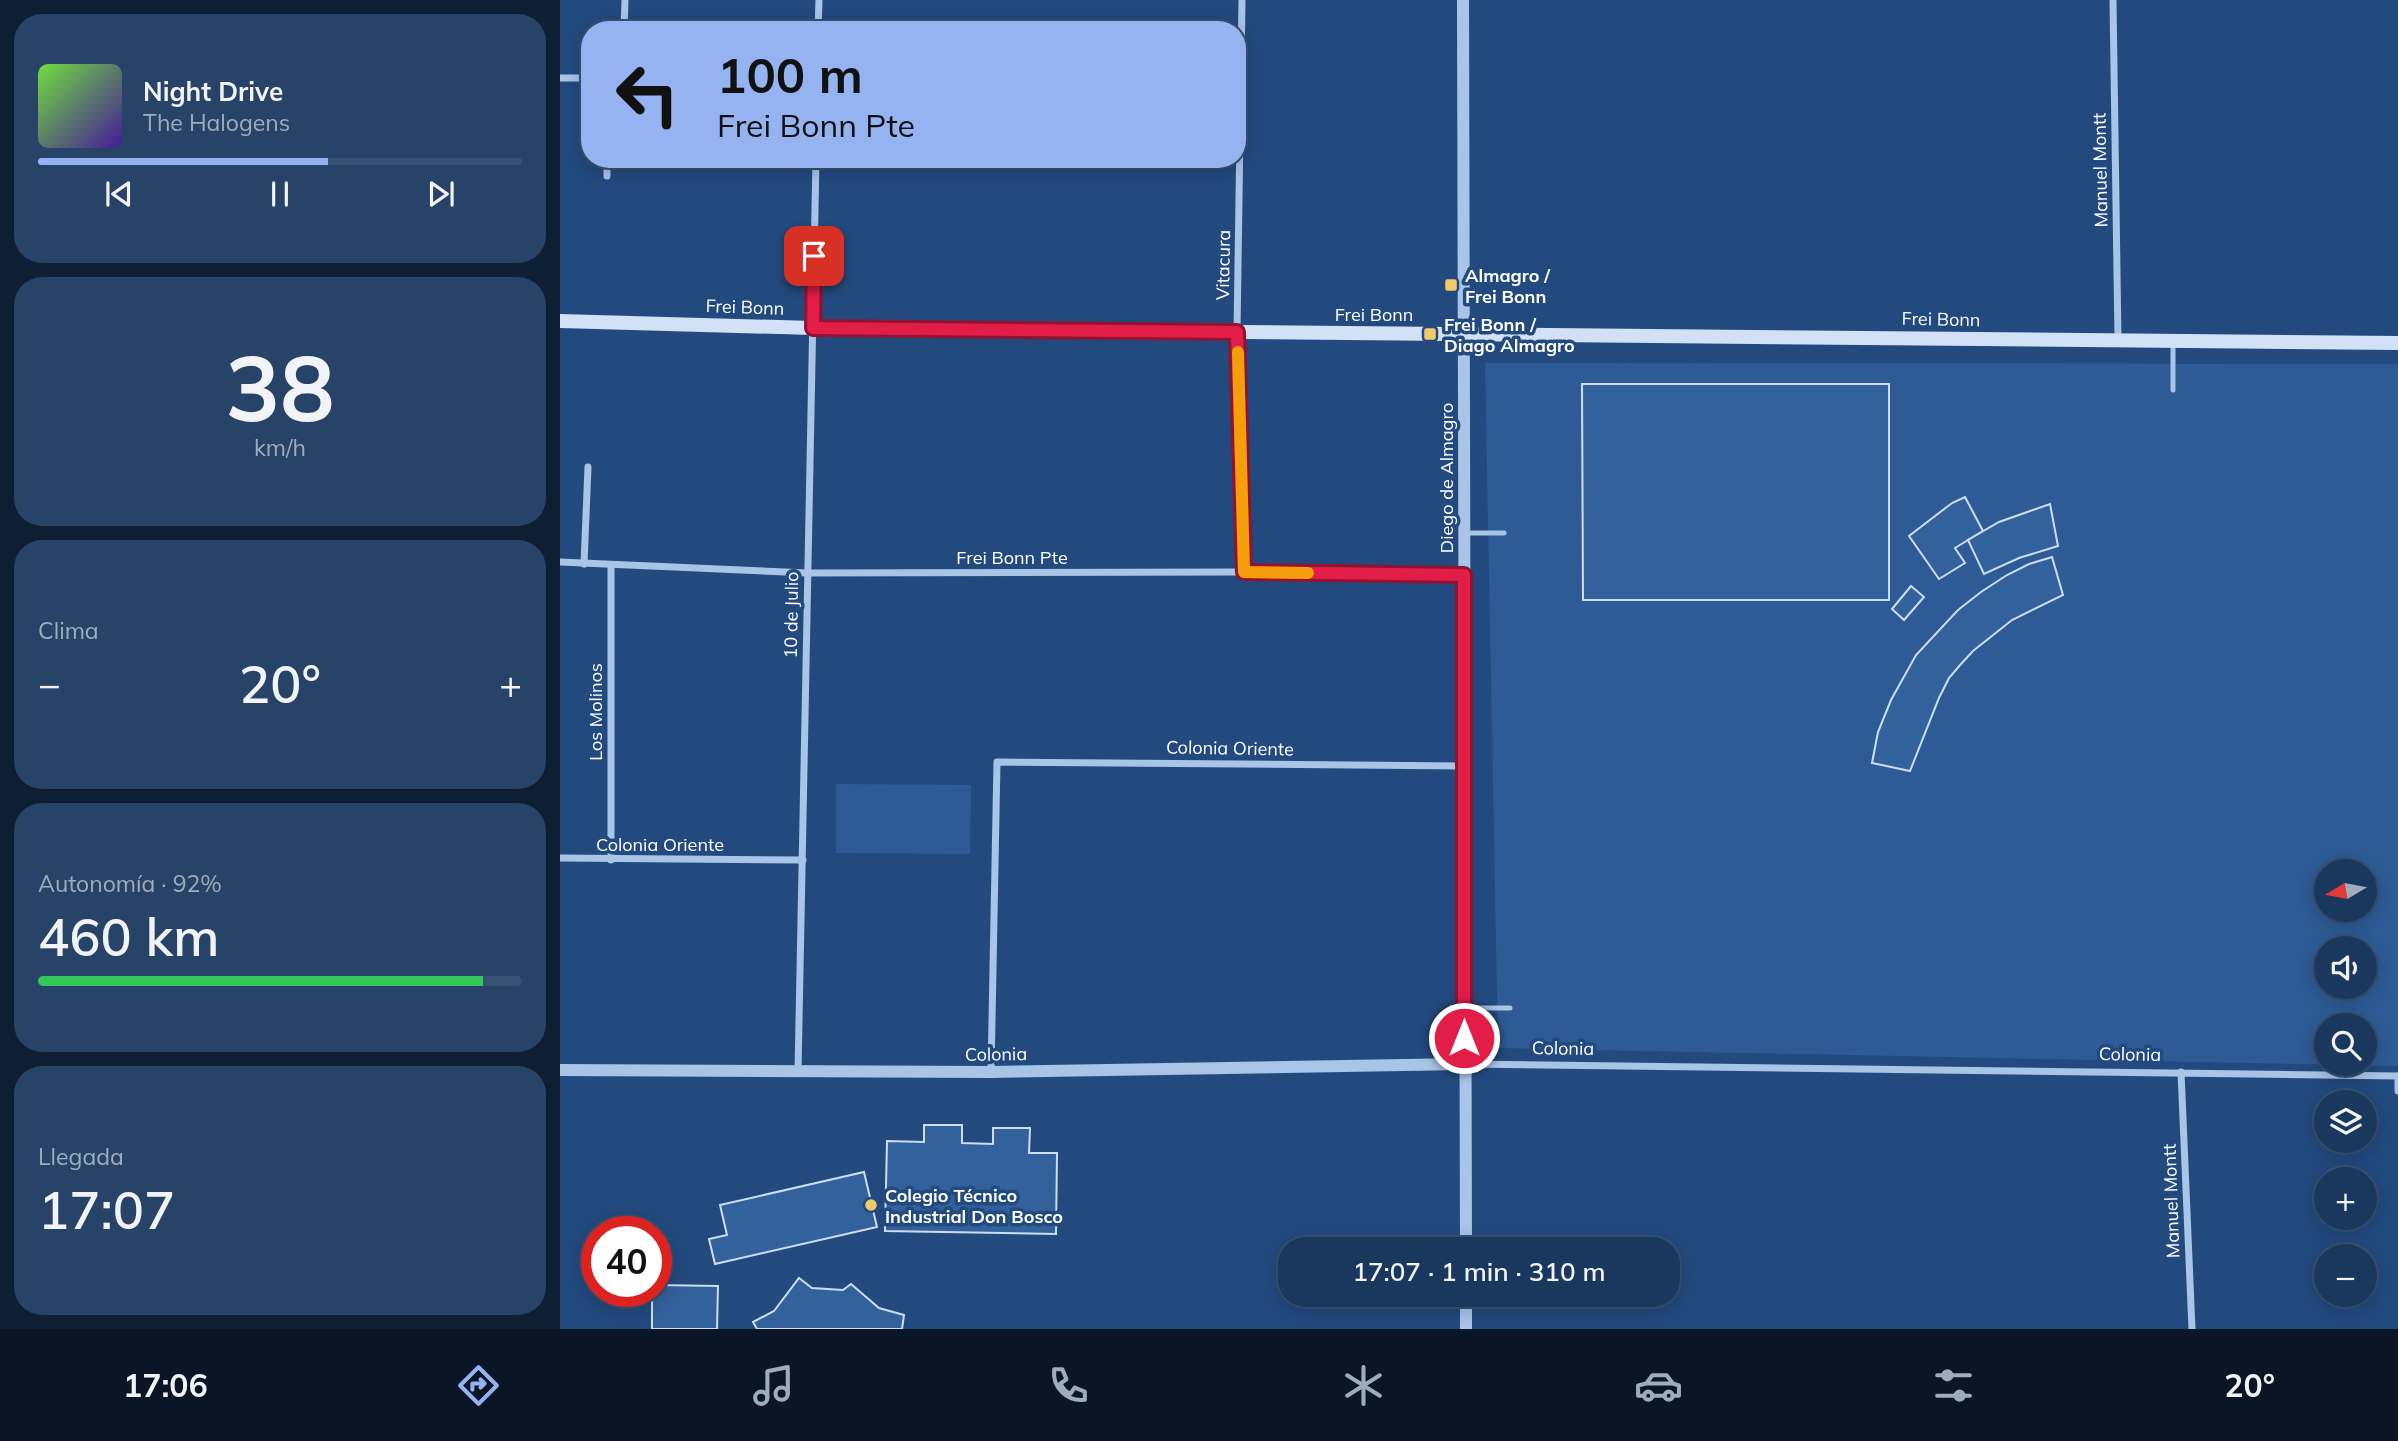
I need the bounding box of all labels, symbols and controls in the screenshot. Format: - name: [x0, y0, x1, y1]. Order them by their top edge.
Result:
- text: 100 m: [717, 44, 863, 105]
- icon: left: [602, 49, 693, 140]
- text: Night Drive: [143, 75, 283, 108]
- text: Frei Bonn Pte: [717, 105, 915, 145]
- text: The Halogens: [143, 108, 290, 137]
- street label: Manuel Montt: [2088, 113, 2112, 227]
- icon: previous: [100, 175, 138, 213]
- icon: pause: [261, 175, 299, 213]
- icon: next: [422, 175, 460, 213]
- pin: [784, 226, 844, 286]
- street label: Vitacura: [1211, 230, 1235, 300]
- icon: arrive: [795, 237, 833, 275]
- place label: Almagro / Frei Bonn: [1465, 264, 1551, 308]
- marker: Almagro / Frei Bonn: [1443, 277, 1459, 293]
- street label: Frei Bonn: [705, 294, 785, 320]
- street label: Frei Bonn: [1335, 303, 1413, 326]
- street label: Frei Bonn: [1901, 307, 1981, 331]
- place label: Frei Bonn / Diago Almagro: [1444, 313, 1575, 357]
- marker: Frei Bonn / Diago Almagro: [1422, 326, 1438, 342]
- text: 38: [225, 330, 335, 444]
- street label: Diego de Almagro: [1435, 403, 1458, 553]
- text: km/h: [254, 433, 306, 462]
- street label: Frei Bonn Pte: [956, 546, 1068, 569]
- street label: 10 de Julio: [779, 571, 803, 659]
- text: Clima: [38, 616, 99, 645]
- text: 20°: [239, 651, 321, 716]
- text: −: [38, 660, 61, 708]
- text: +: [499, 660, 522, 708]
- street label: Los Molinos: [584, 663, 607, 761]
- street label: Colonia Oriente: [1166, 735, 1294, 761]
- street label: Colonia Oriente: [596, 833, 724, 856]
- north arrow: [2314, 859, 2376, 922]
- map controls: [2314, 859, 2377, 1307]
- text: Autonomía · 92%: [38, 869, 222, 898]
- text: 460 km: [38, 904, 219, 969]
- button: sound: [2314, 936, 2377, 999]
- position arrow: [1427, 1001, 1501, 1075]
- button: search: [2314, 1013, 2377, 1076]
- street label: Colonia: [1532, 1036, 1594, 1060]
- street label: Colonia: [965, 1042, 1027, 1066]
- street label: Colonia: [2099, 1042, 2161, 1066]
- button: layers: [2314, 1090, 2377, 1153]
- text: Llegada: [38, 1142, 124, 1171]
- street label: Manuel Montt: [2158, 1143, 2184, 1259]
- button: +: [2314, 1167, 2377, 1230]
- text: 17:07: [38, 1177, 175, 1242]
- place label: Colegio Técnico Industrial Don Bosco: [885, 1184, 1063, 1228]
- marker: Colegio Técnico Industrial Don Bosco: [863, 1197, 879, 1213]
- speed limit sign: 40: [581, 1216, 672, 1307]
- button: −: [2314, 1244, 2377, 1307]
- text: 17:07 · 1 min · 310 m: [1352, 1255, 1606, 1288]
- icon: directions: [454, 1361, 503, 1410]
- icon: music: [749, 1361, 798, 1410]
- icon: phone: [1044, 1361, 1093, 1410]
- icon: climate: [1339, 1361, 1388, 1410]
- icon: car: [1634, 1361, 1683, 1410]
- icon: filters: [1929, 1361, 1978, 1410]
- text: 17:06: [123, 1365, 208, 1405]
- text: 20°: [2224, 1365, 2275, 1405]

